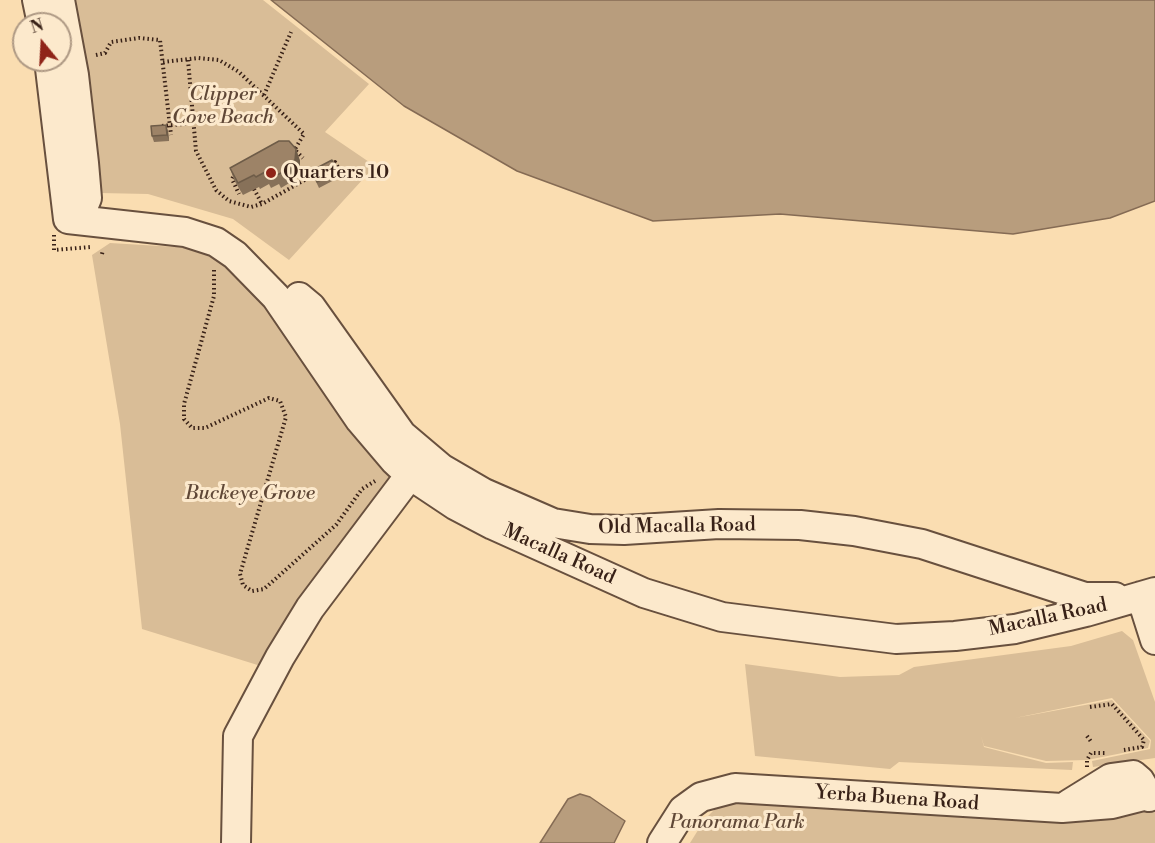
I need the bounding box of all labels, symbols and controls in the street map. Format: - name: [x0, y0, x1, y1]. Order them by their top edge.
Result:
- north arrow: [12, 12, 72, 72]
- text: N: [28, 15, 46, 38]
- park label: Clipper Cove Beach: [172, 83, 274, 130]
- place label: Quarters 10: [283, 161, 389, 185]
- marker: Quarters 10: [264, 166, 278, 180]
- park label: Buckeye Grove: [185, 482, 315, 506]
- street label: Old Macalla Road: [598, 514, 756, 540]
- street label: Macalla Road: [499, 520, 619, 590]
- street label: Macalla Road: [987, 594, 1109, 642]
- street label: Yerba Buena Road: [814, 781, 980, 817]
- park label: Panorama Park: [669, 811, 805, 835]

